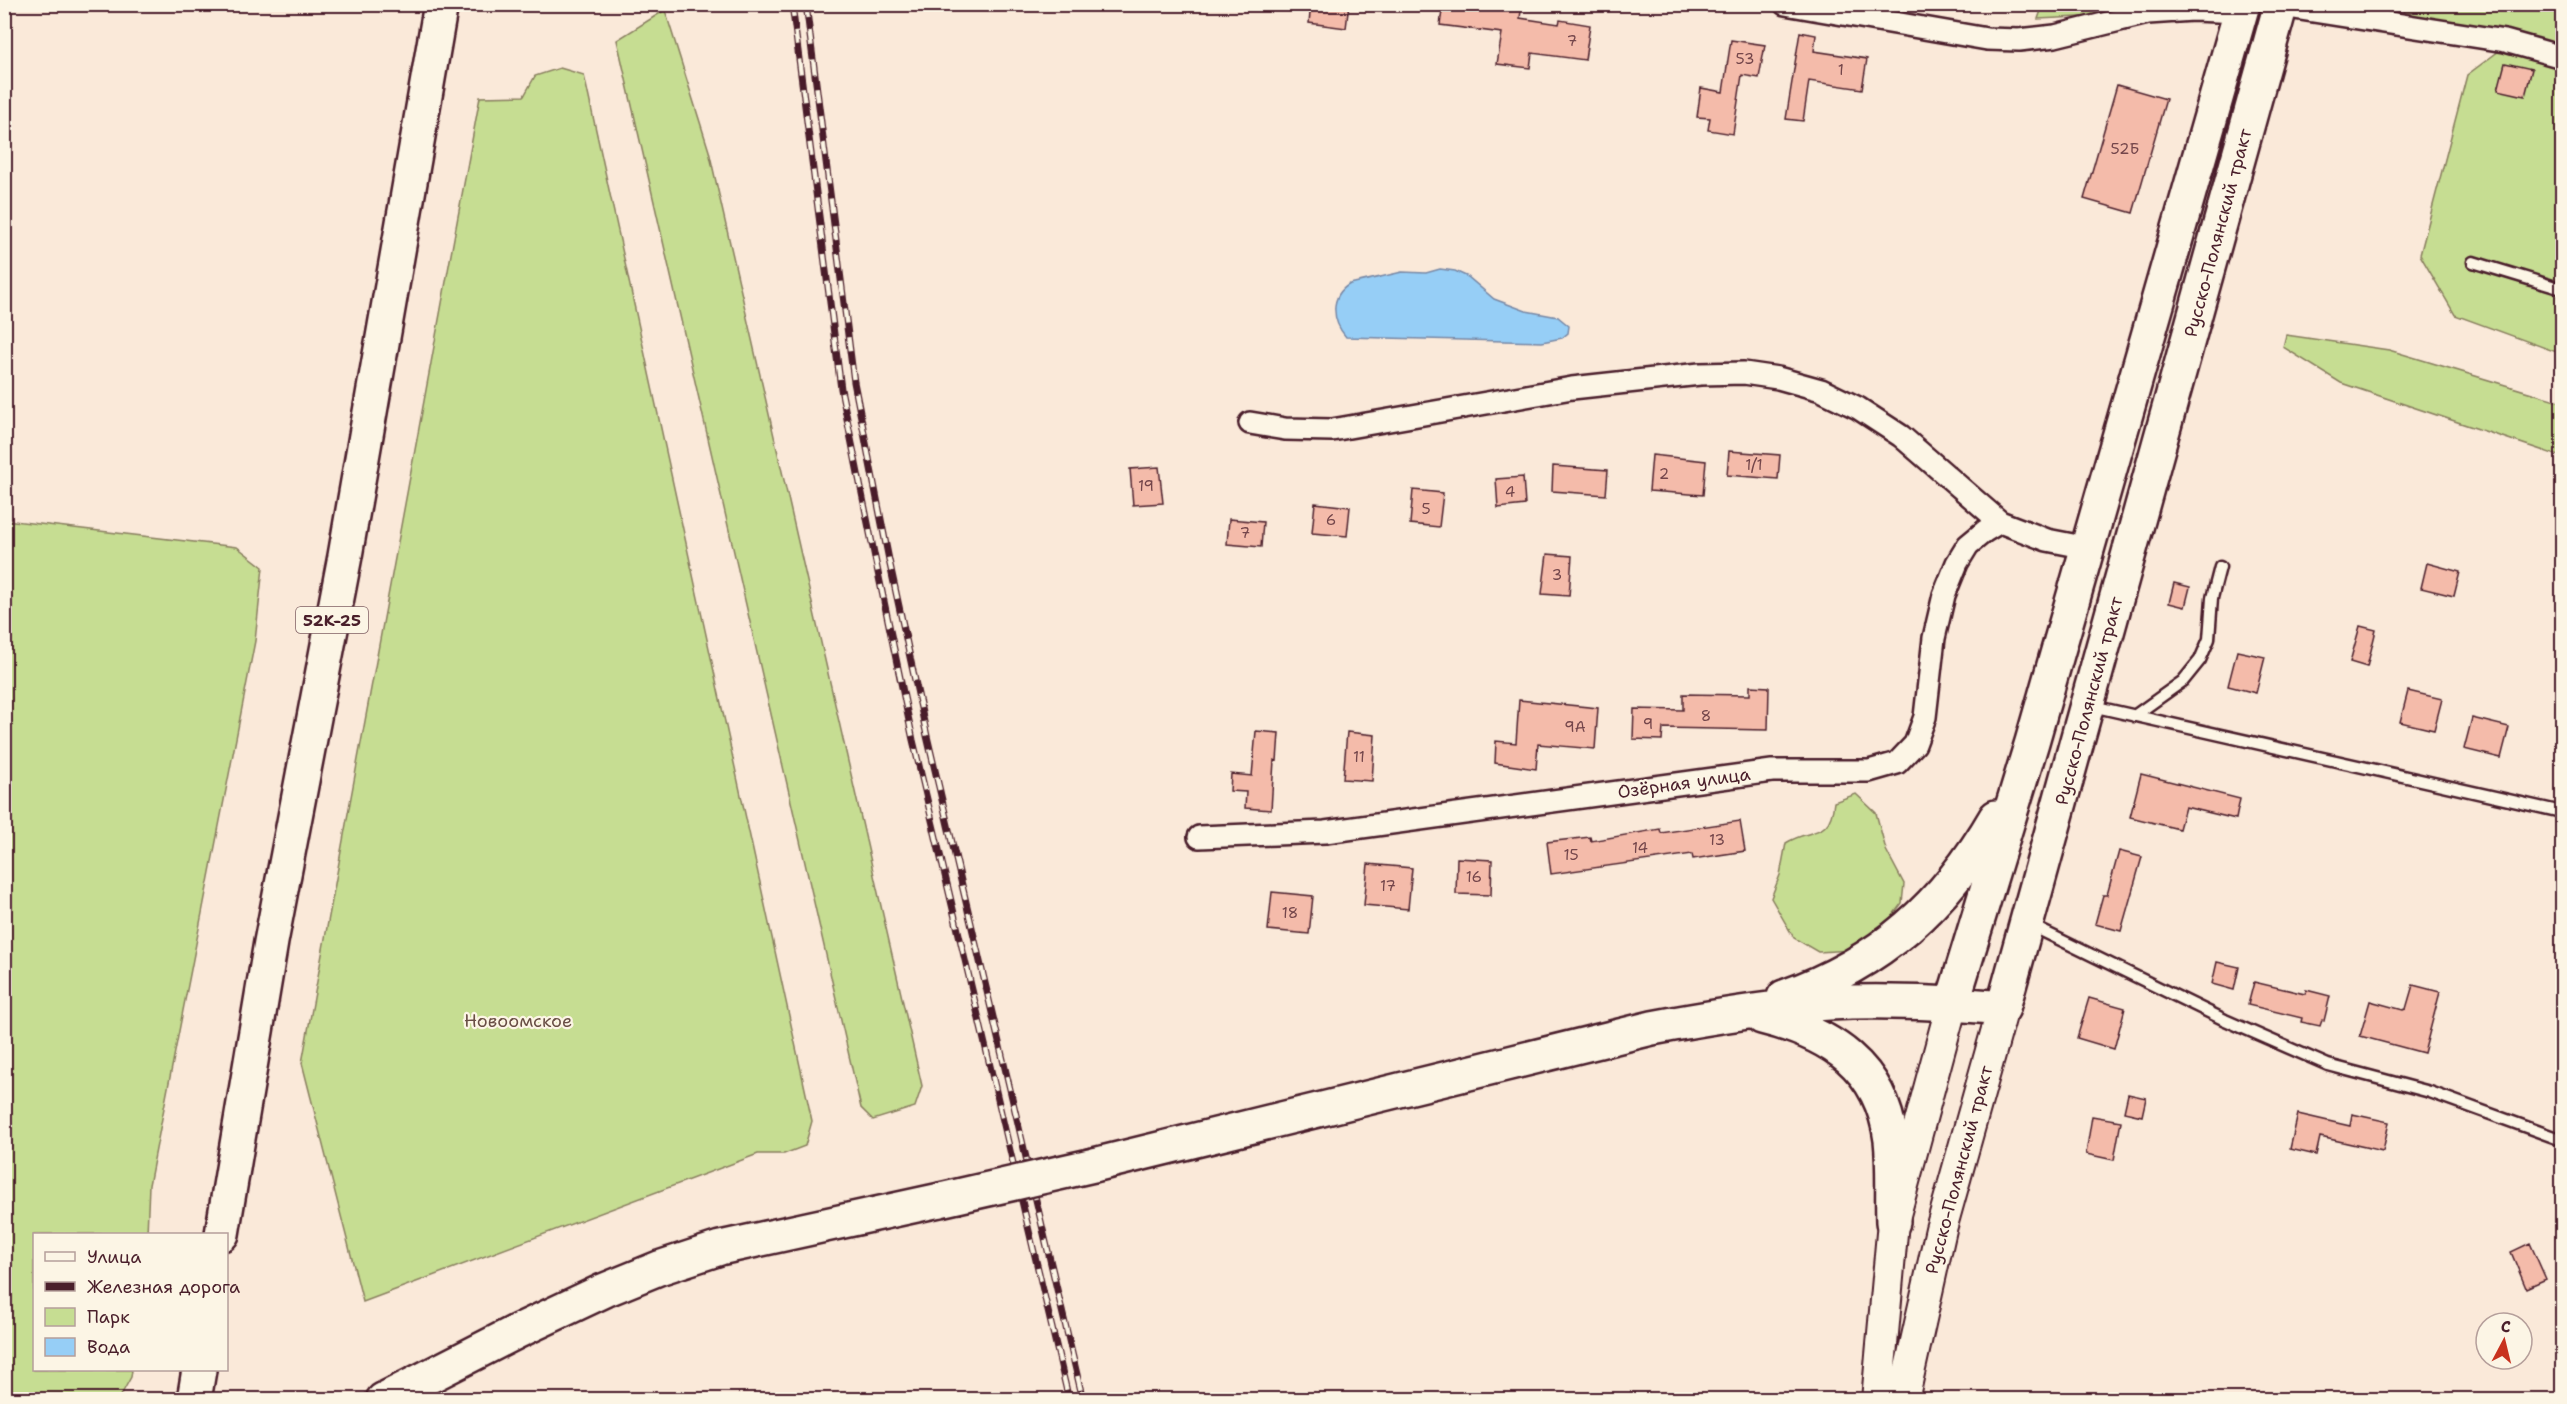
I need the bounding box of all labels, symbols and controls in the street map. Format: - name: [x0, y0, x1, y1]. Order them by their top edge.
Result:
- house number: 7: [1567, 31, 1577, 51]
- house number: 53: [1736, 49, 1755, 69]
- house number: 1: [1838, 60, 1844, 80]
- street label: Русско-Полянский тракт: [2179, 125, 2258, 340]
- house number: 52Б: [2111, 139, 2139, 159]
- house number: 1/1: [1745, 455, 1763, 475]
- house number: 2: [1659, 464, 1669, 484]
- house number: 19: [1138, 476, 1154, 496]
- house number: 4: [1505, 482, 1515, 502]
- house number: 5: [1421, 499, 1431, 519]
- house number: 6: [1326, 510, 1336, 530]
- house number: 7: [1240, 523, 1250, 543]
- house number: 3: [1552, 565, 1562, 585]
- street label: Русско-Полянский тракт: [2050, 593, 2129, 808]
- road number: 52К-25: [296, 607, 368, 633]
- house number: 8: [1701, 706, 1711, 726]
- house number: 9: [1643, 714, 1653, 734]
- house number: 9А: [1564, 717, 1586, 737]
- house number: 11: [1353, 747, 1365, 767]
- street label: Озёрная улица: [1616, 762, 1752, 804]
- house number: 13: [1709, 830, 1725, 850]
- house number: 14: [1632, 838, 1648, 858]
- house number: 15: [1563, 845, 1579, 865]
- house number: 16: [1466, 867, 1482, 887]
- house number: 17: [1380, 876, 1396, 896]
- house number: 18: [1282, 903, 1298, 923]
- park label: Новоомское: [464, 1009, 572, 1033]
- street label: Русско-Полянский тракт: [1920, 1062, 1999, 1277]
- legend: [33, 1233, 228, 1371]
- text: Улица: [87, 1245, 141, 1269]
- text: Железная дорога: [87, 1275, 240, 1299]
- text: Парк: [87, 1305, 130, 1329]
- north arrow: [2474, 1311, 2534, 1371]
- text: С: [2500, 1316, 2512, 1338]
- text: Вода: [87, 1335, 130, 1359]

